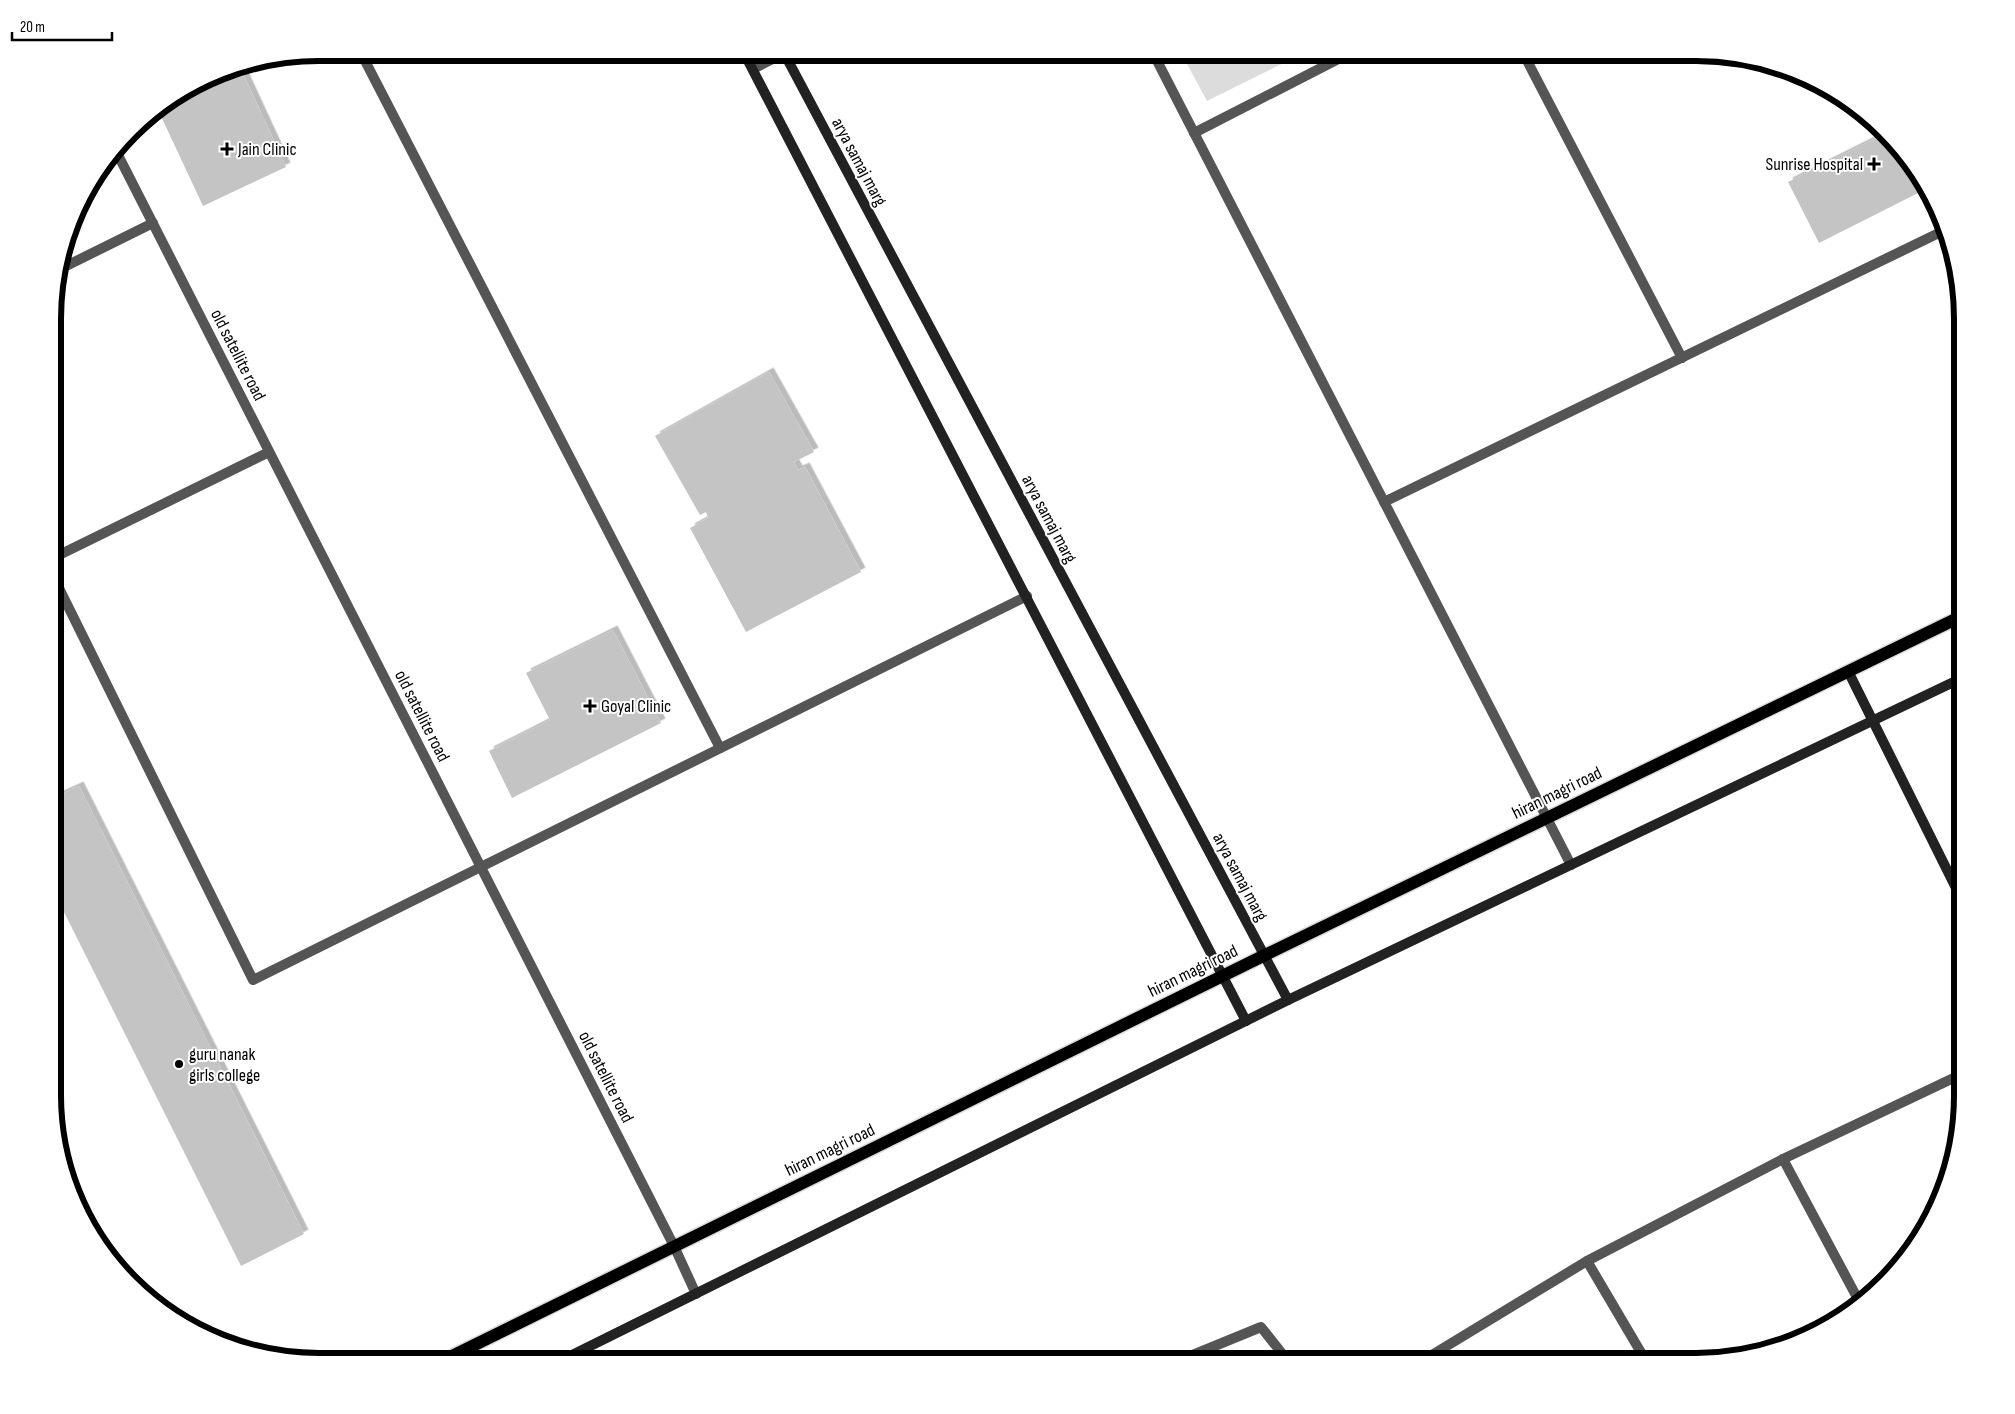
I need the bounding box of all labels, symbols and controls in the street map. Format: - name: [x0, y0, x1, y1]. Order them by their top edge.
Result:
- scale bar: [12, 10, 112, 42]
- text: 20 m: [20, 18, 45, 37]
- street label: arya samaj marg: [827, 114, 891, 210]
- place label: Jain Clinic: [237, 139, 297, 160]
- marker: Jain Clinic: [220, 142, 234, 156]
- place label: Sunrise Hospital: [1765, 154, 1863, 175]
- marker: Sunrise Hospital: [1867, 157, 1881, 171]
- street label: old satellite road: [206, 306, 270, 404]
- street label: arya samaj marg: [1017, 471, 1081, 567]
- street label: old satellite road: [390, 667, 454, 765]
- place label: Goyal Clinic: [601, 696, 671, 717]
- marker: Goyal Clinic: [583, 699, 597, 713]
- street label: hiran magri road: [1509, 762, 1605, 824]
- street label: arya samaj marg: [1208, 829, 1272, 925]
- street label: hiran magri road: [1145, 940, 1241, 1002]
- street label: old satellite road: [574, 1028, 638, 1126]
- place label: guru nanak girls college: [189, 1044, 260, 1086]
- marker: guru nanak girls college: [173, 1058, 185, 1070]
- street label: hiran magri road: [782, 1119, 878, 1181]

